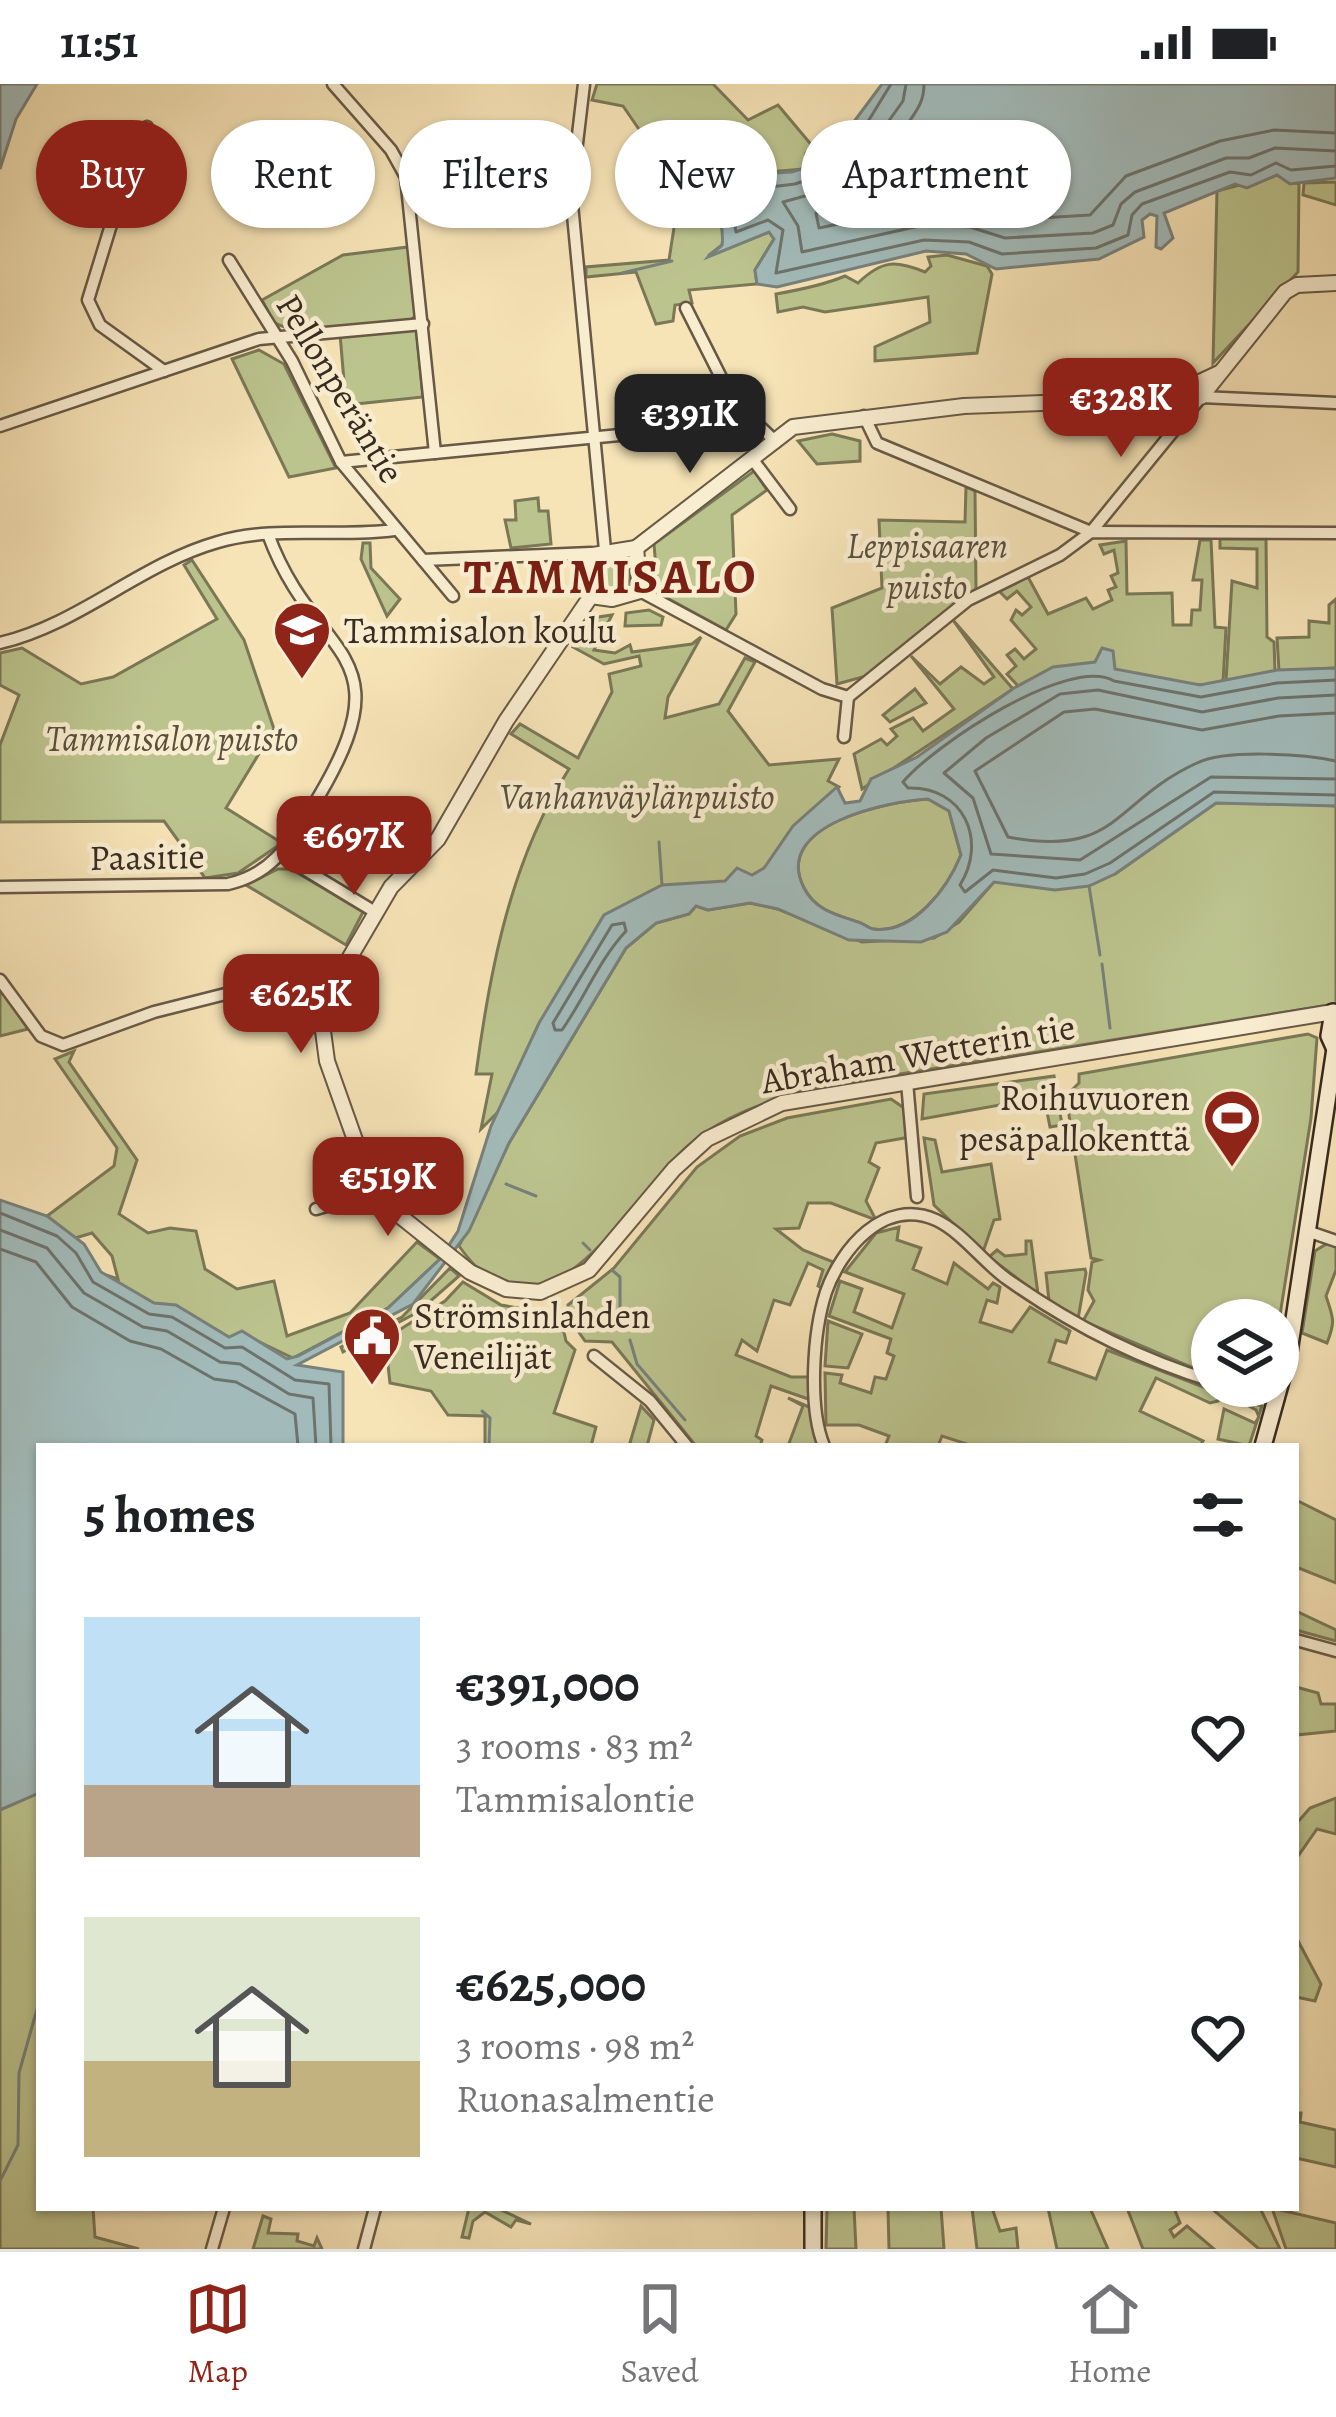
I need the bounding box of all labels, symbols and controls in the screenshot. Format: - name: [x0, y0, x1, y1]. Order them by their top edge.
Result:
- text: 11:51: [60, 11, 138, 73]
- chip: Buy: [36, 120, 187, 228]
- chip: Rent: [211, 120, 375, 228]
- chip: Filters: [399, 120, 591, 228]
- chip: New: [615, 120, 777, 228]
- chip: Apartment: [801, 120, 1071, 228]
- street label: Pellonperäntie: [265, 284, 416, 492]
- pin: €328K: [1037, 358, 1205, 460]
- text: €328K: [1070, 370, 1172, 423]
- pin: €391K: [606, 374, 774, 476]
- text: €391K: [642, 386, 738, 439]
- park label: Leppisaaren puisto: [846, 521, 1008, 611]
- district label: TAMMISALO: [464, 544, 758, 610]
- school or university icon: Tammisalon koulu: [271, 599, 333, 681]
- place label: Tammisalon koulu: [344, 606, 617, 655]
- park label: Tammisalon puisto: [46, 714, 298, 763]
- park label: Vanhanväylänpuisto: [499, 772, 775, 821]
- pin: €697K: [270, 796, 438, 898]
- text: €697K: [304, 808, 404, 861]
- street label: Paasitie: [89, 831, 205, 882]
- pin: €625K: [217, 954, 385, 1056]
- text: €625K: [250, 966, 352, 1019]
- street label: Abraham Wetterin tie: [756, 1002, 1079, 1105]
- place label: Roihuvuoren pesäpallokenttä: [959, 1073, 1190, 1163]
- sports icon: Roihuvuoren pesäpallokenttä: [1201, 1087, 1263, 1169]
- pin: €519K: [304, 1137, 472, 1239]
- text: €519K: [340, 1149, 436, 1202]
- place label: Strömsinlahden Veneilijät: [413, 1291, 651, 1381]
- map controls: [1191, 1299, 1299, 1407]
- button: layers: [1191, 1299, 1299, 1407]
- public building icon: Strömsinlahden Veneilijät: [341, 1305, 403, 1387]
- text: 5 homes: [84, 1480, 256, 1550]
- icon: filters: [1185, 1482, 1251, 1548]
- text: €391,000: [456, 1649, 640, 1719]
- icon: home: [180, 1665, 324, 1809]
- icon: heart: [1185, 1704, 1251, 1770]
- text: 3 rooms · 83 m²: [456, 1719, 693, 1772]
- text: Tammisalontie: [456, 1772, 695, 1825]
- text: €625,000: [456, 1949, 646, 2019]
- icon: home: [180, 1965, 324, 2109]
- icon: heart: [1185, 2004, 1251, 2070]
- text: 3 rooms · 98 m²: [456, 2019, 694, 2072]
- text: Ruonasalmentie: [456, 2072, 715, 2125]
- tab: Map: [185, 2276, 251, 2393]
- tab: Saved: [620, 2276, 699, 2393]
- tab: Home: [1068, 2276, 1151, 2393]

